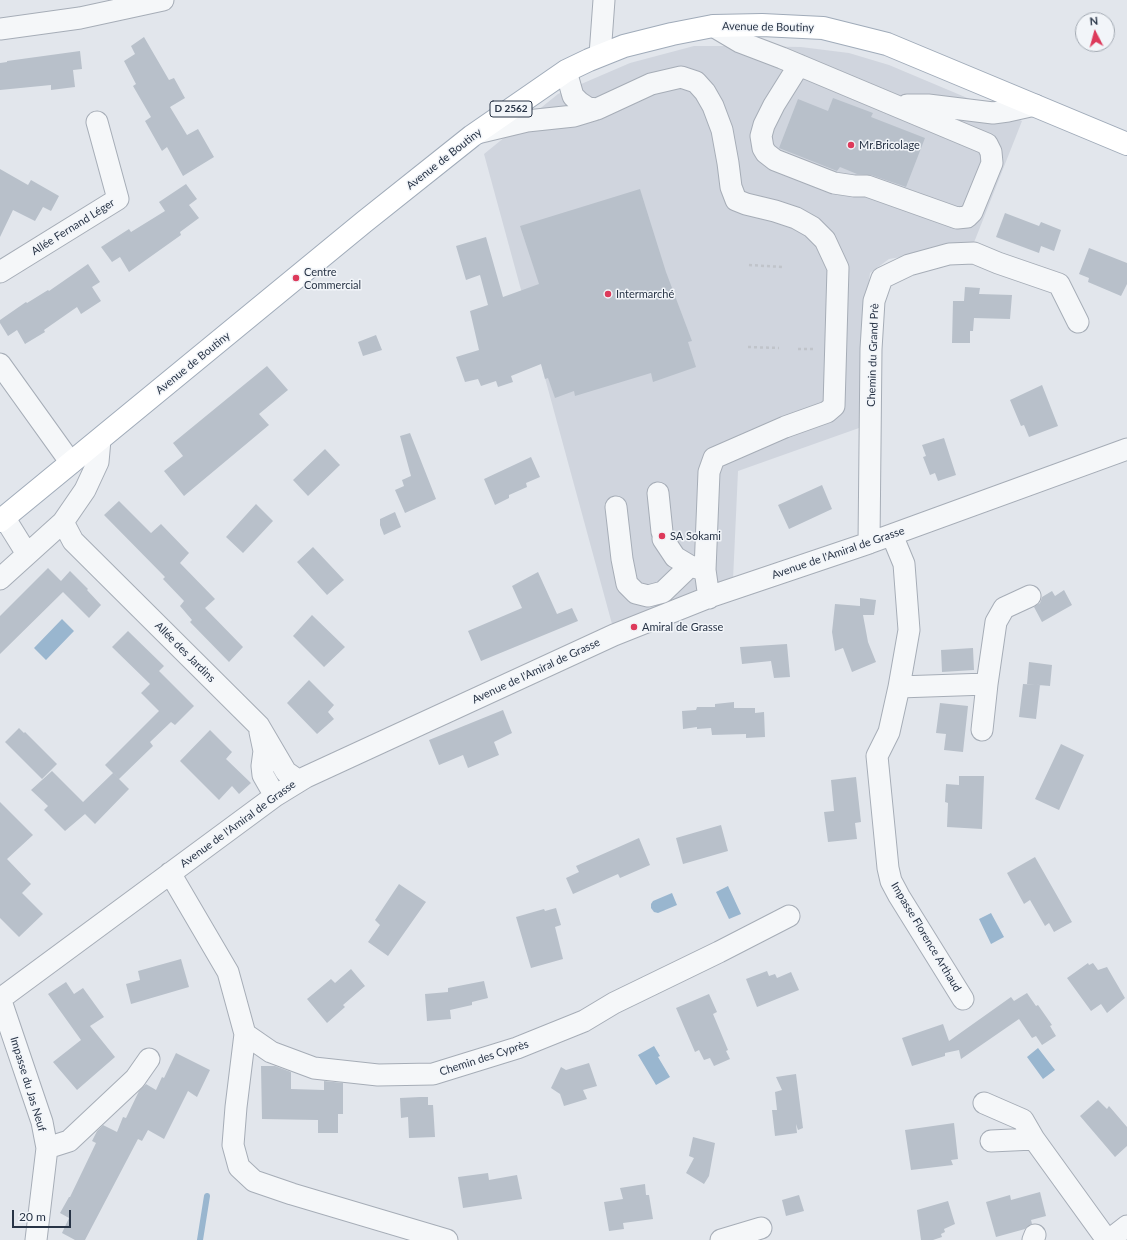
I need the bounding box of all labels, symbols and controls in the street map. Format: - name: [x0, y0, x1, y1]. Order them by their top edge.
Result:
- north arrow: [1075, 12, 1115, 52]
- text: N: [1089, 14, 1099, 27]
- street label: Avenue de Boutiny: [722, 20, 814, 34]
- road number: D 2562: [490, 101, 532, 117]
- street label: Avenue de Boutiny: [404, 126, 484, 192]
- place label: Mr.Bricolage: [859, 138, 920, 152]
- marker: Mr.Bricolage: [846, 140, 856, 150]
- street label: Allée Fernand Léger: [29, 196, 117, 258]
- place label: Centre Commercial: [304, 265, 361, 291]
- marker: Centre Commercial: [291, 273, 301, 283]
- place label: Intermarché: [616, 287, 674, 301]
- marker: Intermarché: [603, 289, 613, 299]
- street label: Chemin du Grand Prè: [865, 303, 881, 407]
- street label: Avenue de Boutiny: [153, 329, 233, 397]
- street label: Avenue de l'Amiral de Grasse: [770, 524, 906, 582]
- place label: SA Sokami: [670, 529, 721, 543]
- marker: SA Sokami: [657, 531, 667, 541]
- street label: Allée des Jardins: [152, 619, 218, 685]
- place label: Amiral de Grasse: [642, 620, 723, 634]
- marker: Amiral de Grasse: [629, 622, 639, 632]
- street label: Avenue de l'Amiral de Grasse: [470, 636, 602, 706]
- street label: Avenue de l'Amiral de Grasse: [178, 778, 298, 870]
- street label: Impasse Florence Arthaud: [888, 880, 964, 994]
- street label: Impasse du Jas Neuf: [7, 1035, 49, 1133]
- street label: Chemin des Cyprès: [438, 1037, 530, 1079]
- scale bar: [14, 1202, 73, 1228]
- text: 20 m: [19, 1209, 46, 1224]

